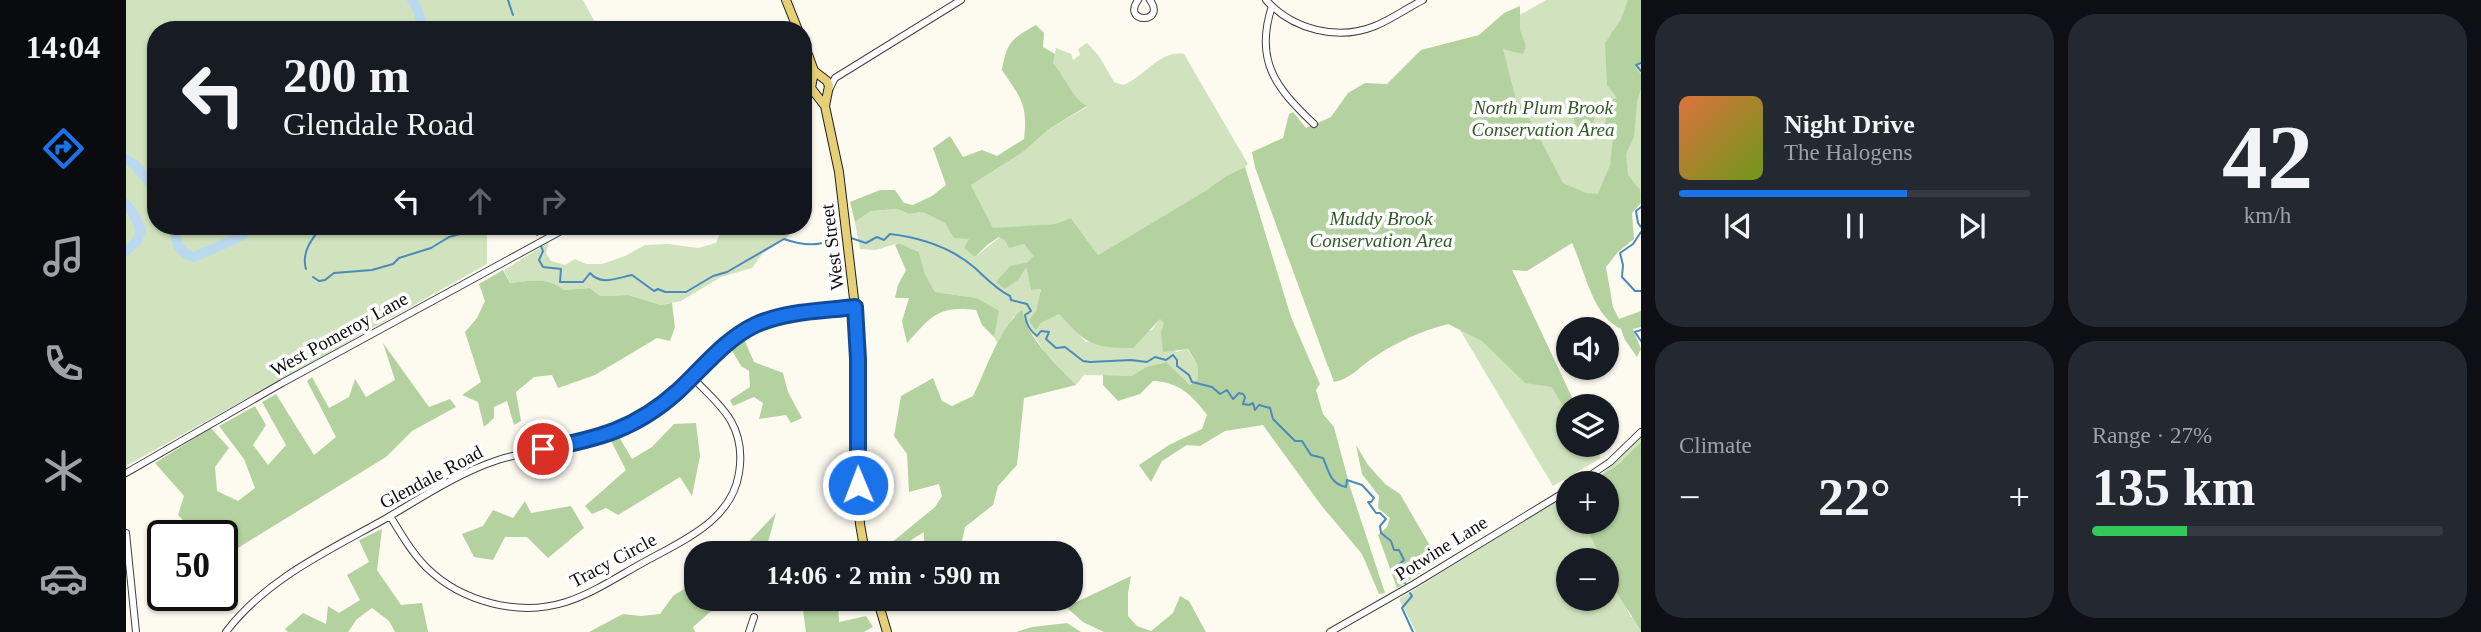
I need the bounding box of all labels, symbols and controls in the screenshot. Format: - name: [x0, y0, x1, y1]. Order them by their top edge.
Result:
- text: 14:04: [26, 29, 100, 65]
- text: 200 m: [283, 48, 410, 103]
- icon: left: [168, 49, 259, 140]
- park label: North Plum Brook Conservation Area: [1471, 97, 1615, 140]
- text: Glendale Road: [283, 106, 474, 142]
- text: 42: [2222, 107, 2313, 208]
- text: Night Drive: [1784, 110, 1915, 139]
- icon: directions: [39, 124, 88, 173]
- text: The Halogens: [1784, 140, 1912, 165]
- icon: left: [388, 182, 426, 220]
- icon: ahead: [461, 182, 499, 220]
- icon: right: [534, 182, 572, 220]
- street label: West Street: [816, 202, 848, 291]
- text: km/h: [2244, 203, 2291, 228]
- icon: previous: [1719, 207, 1757, 245]
- icon: pause: [1836, 207, 1874, 245]
- icon: next: [1953, 207, 1991, 245]
- park label: Muddy Brook Conservation Area: [1309, 208, 1453, 251]
- icon: music: [39, 232, 88, 281]
- street label: West Pomeroy Lane: [267, 288, 411, 380]
- map controls: [1556, 317, 1619, 611]
- button: sound: [1556, 317, 1619, 380]
- icon: phone: [39, 339, 88, 388]
- button: layers: [1556, 394, 1619, 457]
- pin: [513, 419, 573, 479]
- text: Range · 27%: [2092, 423, 2212, 448]
- icon: arrive: [524, 430, 562, 468]
- text: Climate: [1679, 433, 1752, 458]
- street label: Glendale Road: [376, 441, 486, 513]
- icon: climate: [39, 446, 88, 495]
- position arrow: [821, 448, 895, 522]
- text: 135 km: [2092, 459, 2255, 516]
- text: 22°: [1818, 469, 1891, 526]
- button: +: [1556, 471, 1619, 534]
- text: −: [1679, 476, 1700, 518]
- text: +: [2009, 476, 2030, 518]
- street label: Potwine Lane: [1391, 511, 1491, 585]
- speed limit sign: 50: [147, 520, 238, 611]
- street label: Tracy Circle: [566, 528, 660, 592]
- button: −: [1556, 548, 1619, 611]
- icon: car: [39, 554, 88, 603]
- text: 14:06 · 2 min · 590 m: [767, 561, 1001, 590]

